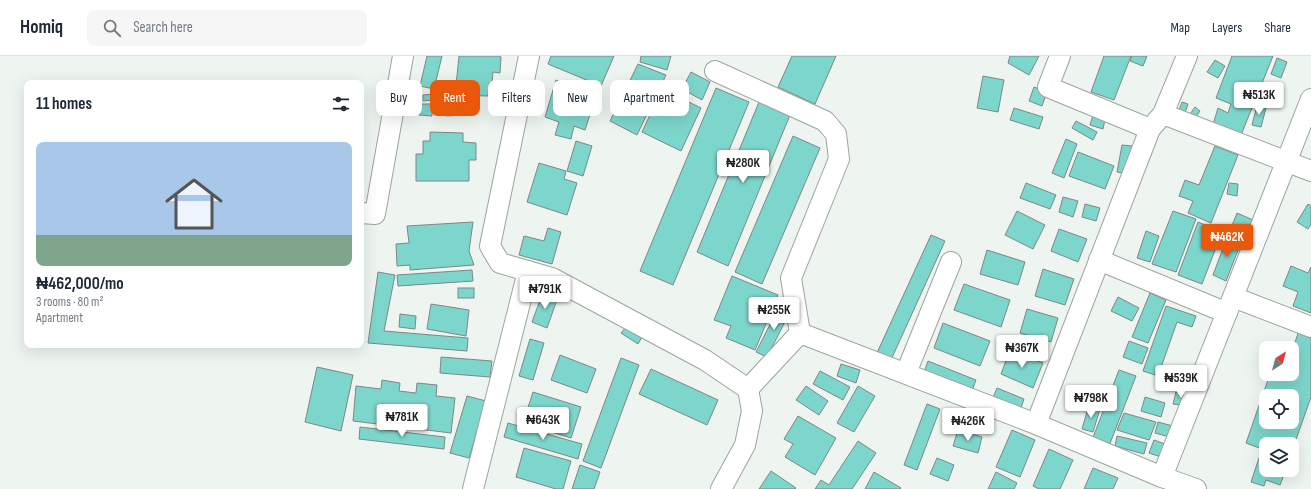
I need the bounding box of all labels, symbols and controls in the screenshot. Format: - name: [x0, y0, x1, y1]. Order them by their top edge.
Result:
- search box: [87, 10, 367, 46]
- text: Homiq: [20, 16, 63, 39]
- icon: search: [101, 17, 123, 39]
- text: Search here: [133, 18, 193, 37]
- text: Map: [1170, 19, 1190, 36]
- text: Layers: [1212, 19, 1242, 36]
- text: Share: [1264, 19, 1291, 36]
- chip: Buy: [376, 80, 422, 116]
- chip: Rent: [430, 80, 480, 116]
- chip: Filters: [488, 80, 545, 116]
- chip: New: [553, 80, 602, 116]
- chip: Apartment: [610, 80, 689, 116]
- pin: ₦513K: [1231, 82, 1287, 116]
- text: ₦513K: [1243, 87, 1275, 103]
- icon: filters: [330, 93, 352, 115]
- text: 11 homes: [36, 94, 92, 114]
- pin: ₦280K: [715, 150, 771, 184]
- text: ₦280K: [726, 155, 760, 171]
- icon: home: [158, 168, 230, 240]
- pin: ₦462K: [1199, 224, 1255, 258]
- text: ₦462K: [1210, 229, 1244, 245]
- text: ₦462,000/mo: [36, 274, 124, 294]
- pin: ₦791K: [517, 276, 573, 310]
- text: ₦791K: [529, 281, 561, 297]
- text: 3 rooms · 80 m²: [36, 294, 104, 310]
- pin: ₦255K: [746, 297, 802, 331]
- text: ₦255K: [758, 302, 790, 318]
- text: Apartment: [36, 310, 83, 326]
- pin: ₦367K: [994, 335, 1050, 369]
- text: ₦367K: [1005, 340, 1039, 356]
- north arrow: [1259, 341, 1299, 381]
- map controls: [1259, 341, 1299, 477]
- pin: ₦539K: [1153, 365, 1209, 399]
- text: ₦539K: [1164, 370, 1198, 386]
- pin: ₦798K: [1063, 385, 1119, 419]
- button: locate: [1259, 389, 1299, 429]
- text: ₦798K: [1074, 390, 1108, 406]
- pin: ₦781K: [374, 404, 430, 438]
- pin: ₦643K: [515, 407, 571, 441]
- pin: ₦426K: [940, 408, 996, 442]
- text: ₦781K: [386, 409, 418, 425]
- text: ₦643K: [526, 412, 560, 428]
- text: ₦426K: [951, 413, 985, 429]
- button: layers: [1259, 437, 1299, 477]

